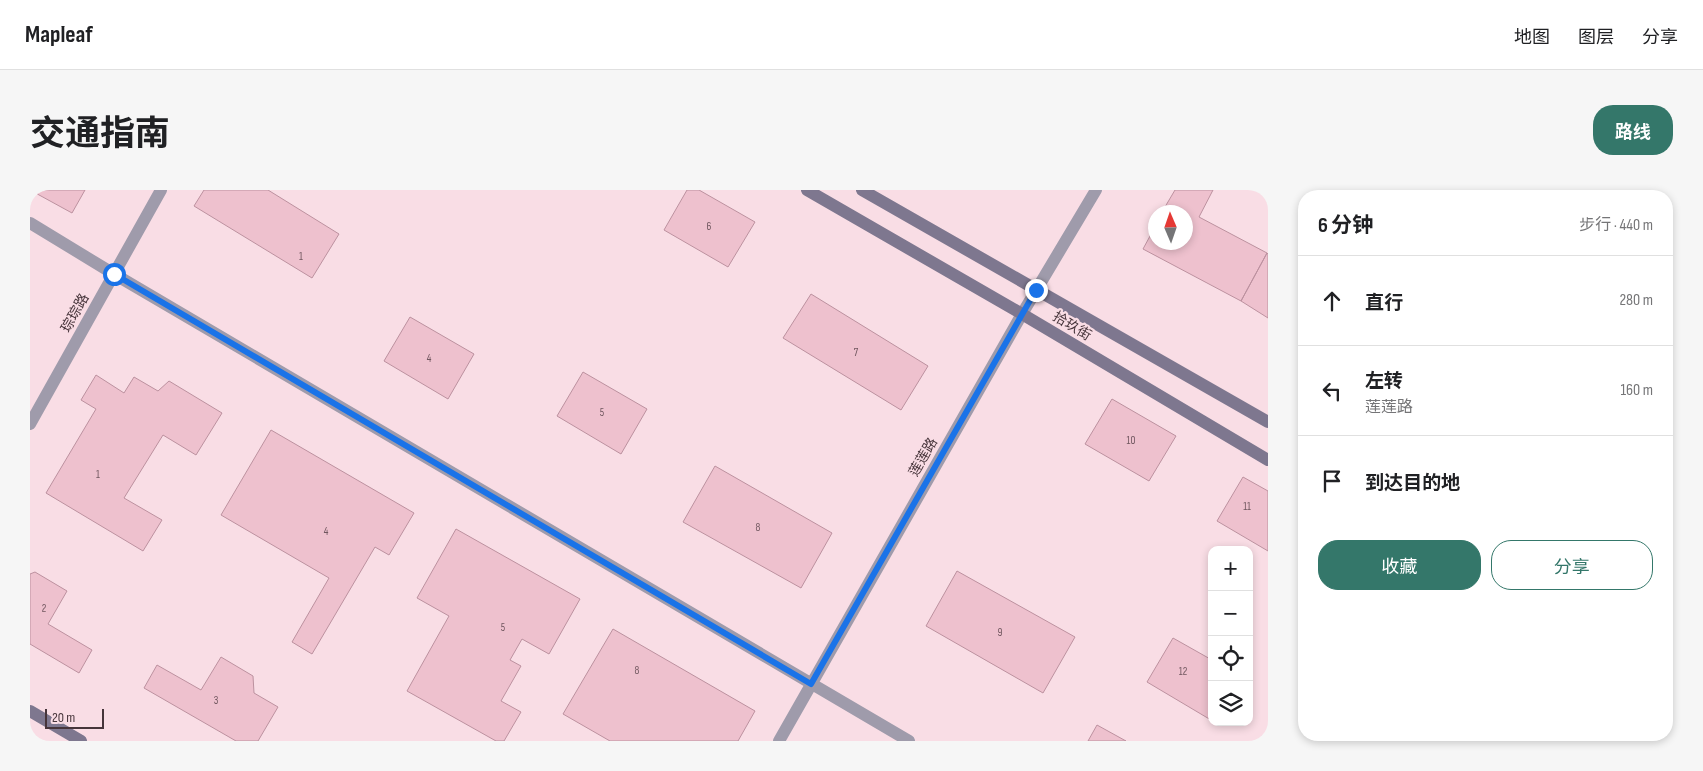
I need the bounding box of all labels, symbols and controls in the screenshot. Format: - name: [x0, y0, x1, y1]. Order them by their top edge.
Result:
- text: Mapleaf: [25, 20, 93, 49]
- text: 地图: [1514, 27, 1550, 48]
- text: 图层: [1578, 27, 1614, 48]
- text: 分享: [1642, 27, 1678, 48]
- button: 路线: [1593, 105, 1673, 155]
- text: 交通指南: [30, 113, 170, 156]
- north arrow: [1148, 205, 1193, 250]
- text: 6 分钟: [1318, 213, 1373, 238]
- text: 步行 · 440 m: [1579, 216, 1653, 235]
- house number: 6: [707, 220, 712, 233]
- house number: 1: [299, 250, 303, 263]
- route start: [103, 263, 126, 286]
- route end: [1025, 279, 1048, 302]
- icon: ahead: [1318, 287, 1346, 315]
- street label: 琮琮路: [57, 291, 93, 335]
- text: 280 m: [1619, 291, 1653, 310]
- text: 直行: [1365, 292, 1403, 315]
- street label: 拾玖街: [1050, 308, 1094, 344]
- house number: 7: [854, 346, 859, 359]
- house number: 4: [427, 352, 432, 365]
- text: 左转: [1365, 370, 1403, 393]
- icon: left: [1318, 377, 1346, 405]
- text: 160 m: [1620, 381, 1653, 400]
- text: 莲莲路: [1365, 398, 1413, 417]
- house number: 5: [600, 406, 604, 419]
- house number: 10: [1127, 434, 1135, 447]
- street label: 莲莲路: [905, 435, 941, 479]
- icon: arrive: [1318, 467, 1346, 495]
- house number: 1: [96, 468, 100, 481]
- text: 到达目的地: [1365, 472, 1460, 495]
- house number: 11: [1243, 500, 1251, 513]
- house number: 8: [756, 521, 761, 534]
- house number: 4: [324, 525, 329, 538]
- button: 收藏: [1318, 540, 1481, 590]
- button: 分享: [1491, 540, 1653, 590]
- map controls: [1208, 546, 1253, 726]
- button: +: [1208, 546, 1253, 591]
- button: −: [1208, 591, 1253, 636]
- house number: 2: [42, 602, 47, 615]
- house number: 5: [501, 621, 505, 634]
- house number: 9: [998, 626, 1003, 639]
- button: locate: [1208, 636, 1253, 681]
- house number: 8: [635, 664, 640, 677]
- house number: 12: [1179, 665, 1188, 678]
- button: layers: [1208, 681, 1253, 726]
- house number: 3: [214, 694, 219, 707]
- scale bar: [45, 706, 104, 729]
- text: 20 m: [52, 709, 75, 726]

